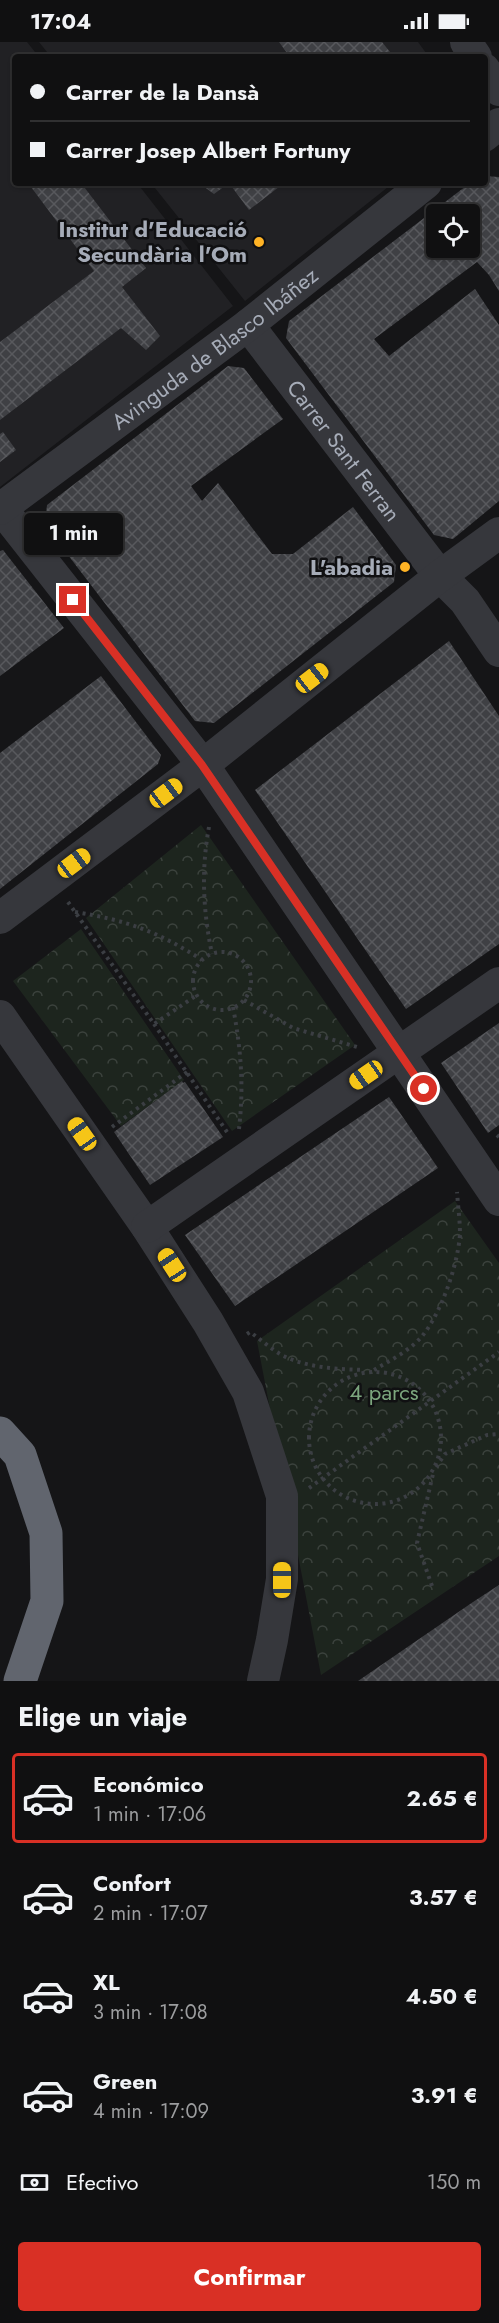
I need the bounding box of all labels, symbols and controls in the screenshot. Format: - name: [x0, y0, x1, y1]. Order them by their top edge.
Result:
- text: 17:04: [30, 5, 91, 37]
- text: Carrer de la Dansà: [66, 76, 259, 108]
- text: Carrer Josep Albert Fortuny: [66, 134, 350, 166]
- map controls: [426, 204, 480, 258]
- button: locate: [426, 204, 480, 258]
- place label: Institut d'Educació Secundària l'Om: [59, 213, 247, 270]
- marker: Institut d'Educació Secundària l'Om: [252, 235, 266, 249]
- street label: Avinguda de Blasco Ibáñez: [104, 259, 325, 437]
- street label: Carrer Sant Ferran: [279, 373, 409, 528]
- callout: 1 min: [23, 513, 122, 555]
- text: 1 min: [49, 519, 98, 548]
- place label: L'abadia: [310, 551, 393, 583]
- marker: L'abadia: [398, 560, 412, 574]
- route end: [59, 586, 86, 613]
- car: [292, 660, 332, 696]
- car: [146, 775, 186, 811]
- car: [54, 845, 94, 881]
- car: [346, 1057, 386, 1093]
- route start: [410, 1075, 437, 1102]
- car: [64, 1114, 100, 1154]
- car: [155, 1245, 189, 1285]
- park label: 4 parcs: [349, 1376, 419, 1408]
- car: [273, 1562, 291, 1598]
- text: Elige un viaje: [18, 1697, 187, 1736]
- text: Económico: [93, 1768, 204, 1800]
- icon: car: [21, 1771, 75, 1825]
- text: 2.65 €: [407, 1782, 478, 1814]
- text: 1 min · 17:06: [93, 1800, 206, 1829]
- text: Confort: [93, 1867, 171, 1899]
- icon: car: [21, 1870, 75, 1924]
- text: 3.57 €: [409, 1881, 478, 1913]
- text: 2 min · 17:07: [93, 1899, 208, 1928]
- text: XL: [93, 1966, 120, 1998]
- icon: car: [21, 1969, 75, 2023]
- text: 4.50 €: [406, 1980, 478, 2012]
- text: 3 min · 17:08: [93, 1998, 208, 2027]
- text: Green: [93, 2065, 157, 2097]
- icon: car: [21, 2068, 75, 2122]
- text: 3.91 €: [411, 2079, 478, 2111]
- text: 4 min · 17:09: [93, 2097, 209, 2126]
- icon: cash: [18, 2166, 51, 2199]
- text: Efectivo: [66, 2166, 139, 2198]
- text: 150 m: [427, 2168, 481, 2197]
- button: Confirmar: [18, 2242, 481, 2311]

